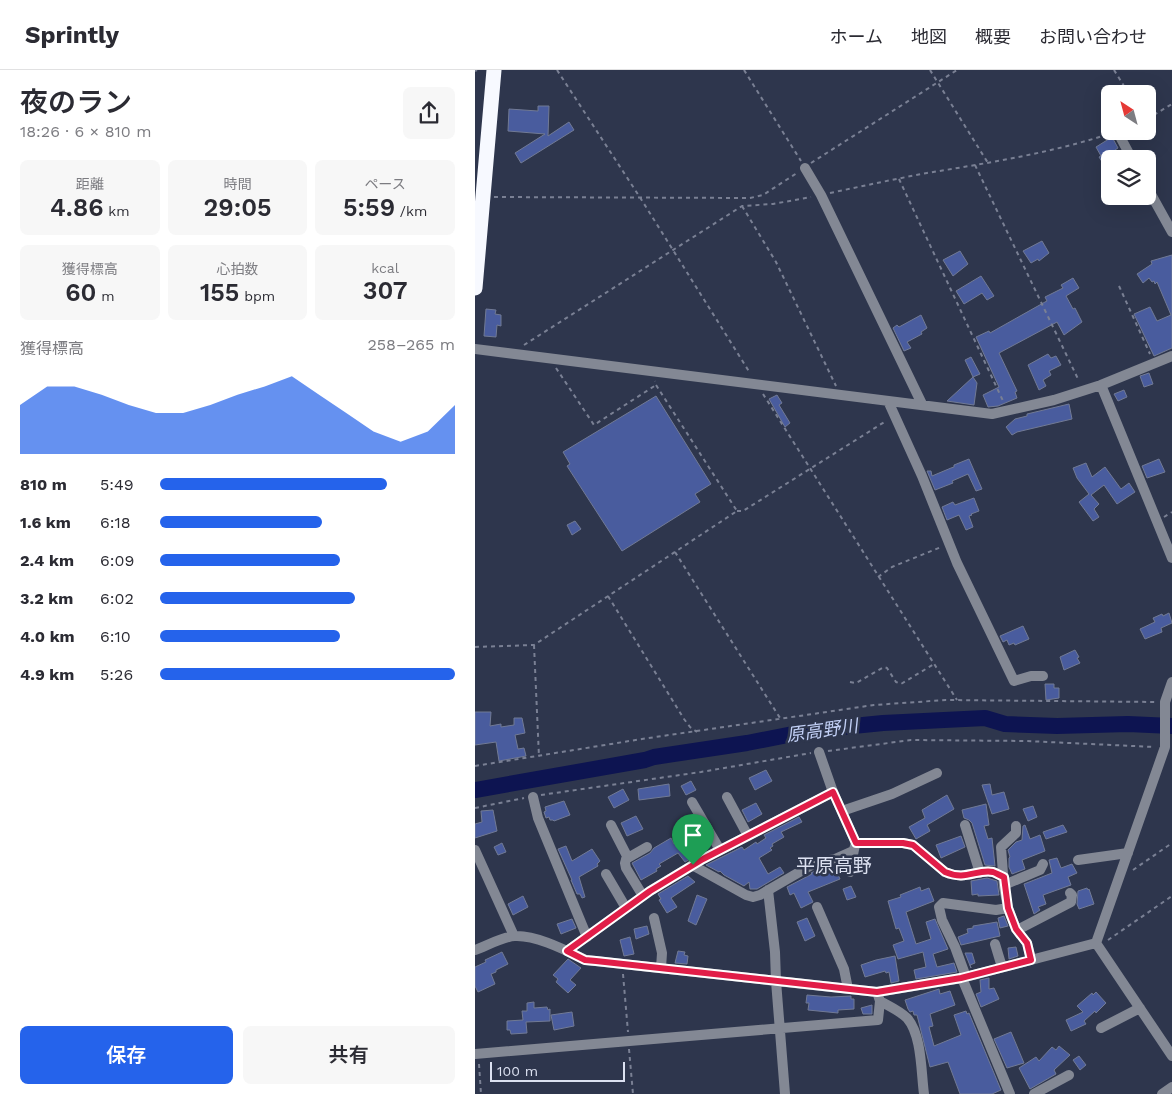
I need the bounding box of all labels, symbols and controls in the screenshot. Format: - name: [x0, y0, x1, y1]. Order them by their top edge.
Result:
- text: Sprintly: [25, 21, 119, 49]
- text: ホーム: [830, 26, 883, 47]
- text: 地図: [911, 26, 947, 47]
- text: 概要: [975, 26, 1011, 47]
- text: お問い合わせ: [1039, 26, 1147, 47]
- north arrow: [1101, 85, 1156, 140]
- map controls: [1101, 85, 1156, 205]
- text: 夜のラン: [20, 86, 132, 119]
- button: share: [403, 87, 455, 139]
- text: 18:26 · 6 × 810 m: [20, 122, 151, 141]
- button: layers: [1101, 150, 1156, 205]
- text: 距離: [76, 176, 104, 192]
- text: 時間: [223, 176, 251, 192]
- text: ペース: [365, 176, 406, 192]
- text: 4.86: [50, 193, 104, 222]
- text: 29:05: [203, 193, 272, 222]
- text: 5:59: [343, 193, 395, 222]
- text: km: [104, 203, 130, 219]
- text: /km: [395, 203, 427, 219]
- text: kcal: [371, 260, 399, 276]
- text: 獲得標高: [62, 261, 118, 277]
- text: 心拍数: [216, 261, 258, 277]
- text: 307: [363, 276, 408, 305]
- text: 60: [65, 278, 96, 307]
- text: 155: [200, 278, 239, 307]
- text: m: [96, 288, 115, 304]
- text: bpm: [239, 288, 275, 304]
- text: 258–265 m: [367, 335, 455, 354]
- text: 獲得標高: [20, 339, 84, 358]
- text: 810 m: [20, 475, 67, 494]
- text: 5:49: [100, 475, 134, 494]
- text: 1.6 km: [20, 513, 71, 532]
- text: 6:18: [100, 513, 131, 532]
- text: 2.4 km: [20, 551, 74, 570]
- text: 6:09: [100, 551, 134, 570]
- text: 3.2 km: [20, 589, 73, 608]
- text: 6:02: [100, 589, 134, 608]
- text: 4.0 km: [20, 627, 75, 646]
- text: 6:10: [100, 627, 131, 646]
- text: 4.9 km: [20, 665, 74, 684]
- text: 5:26: [100, 665, 133, 684]
- water label: 原高野川: [785, 714, 861, 745]
- pin: [672, 814, 714, 865]
- icon: arrive: [679, 821, 707, 849]
- district label: 平原高野: [796, 854, 872, 877]
- button: 保存: [20, 1026, 233, 1084]
- button: 共有: [243, 1026, 455, 1084]
- scale bar: [490, 1059, 625, 1082]
- text: 100 m: [497, 1063, 538, 1079]

